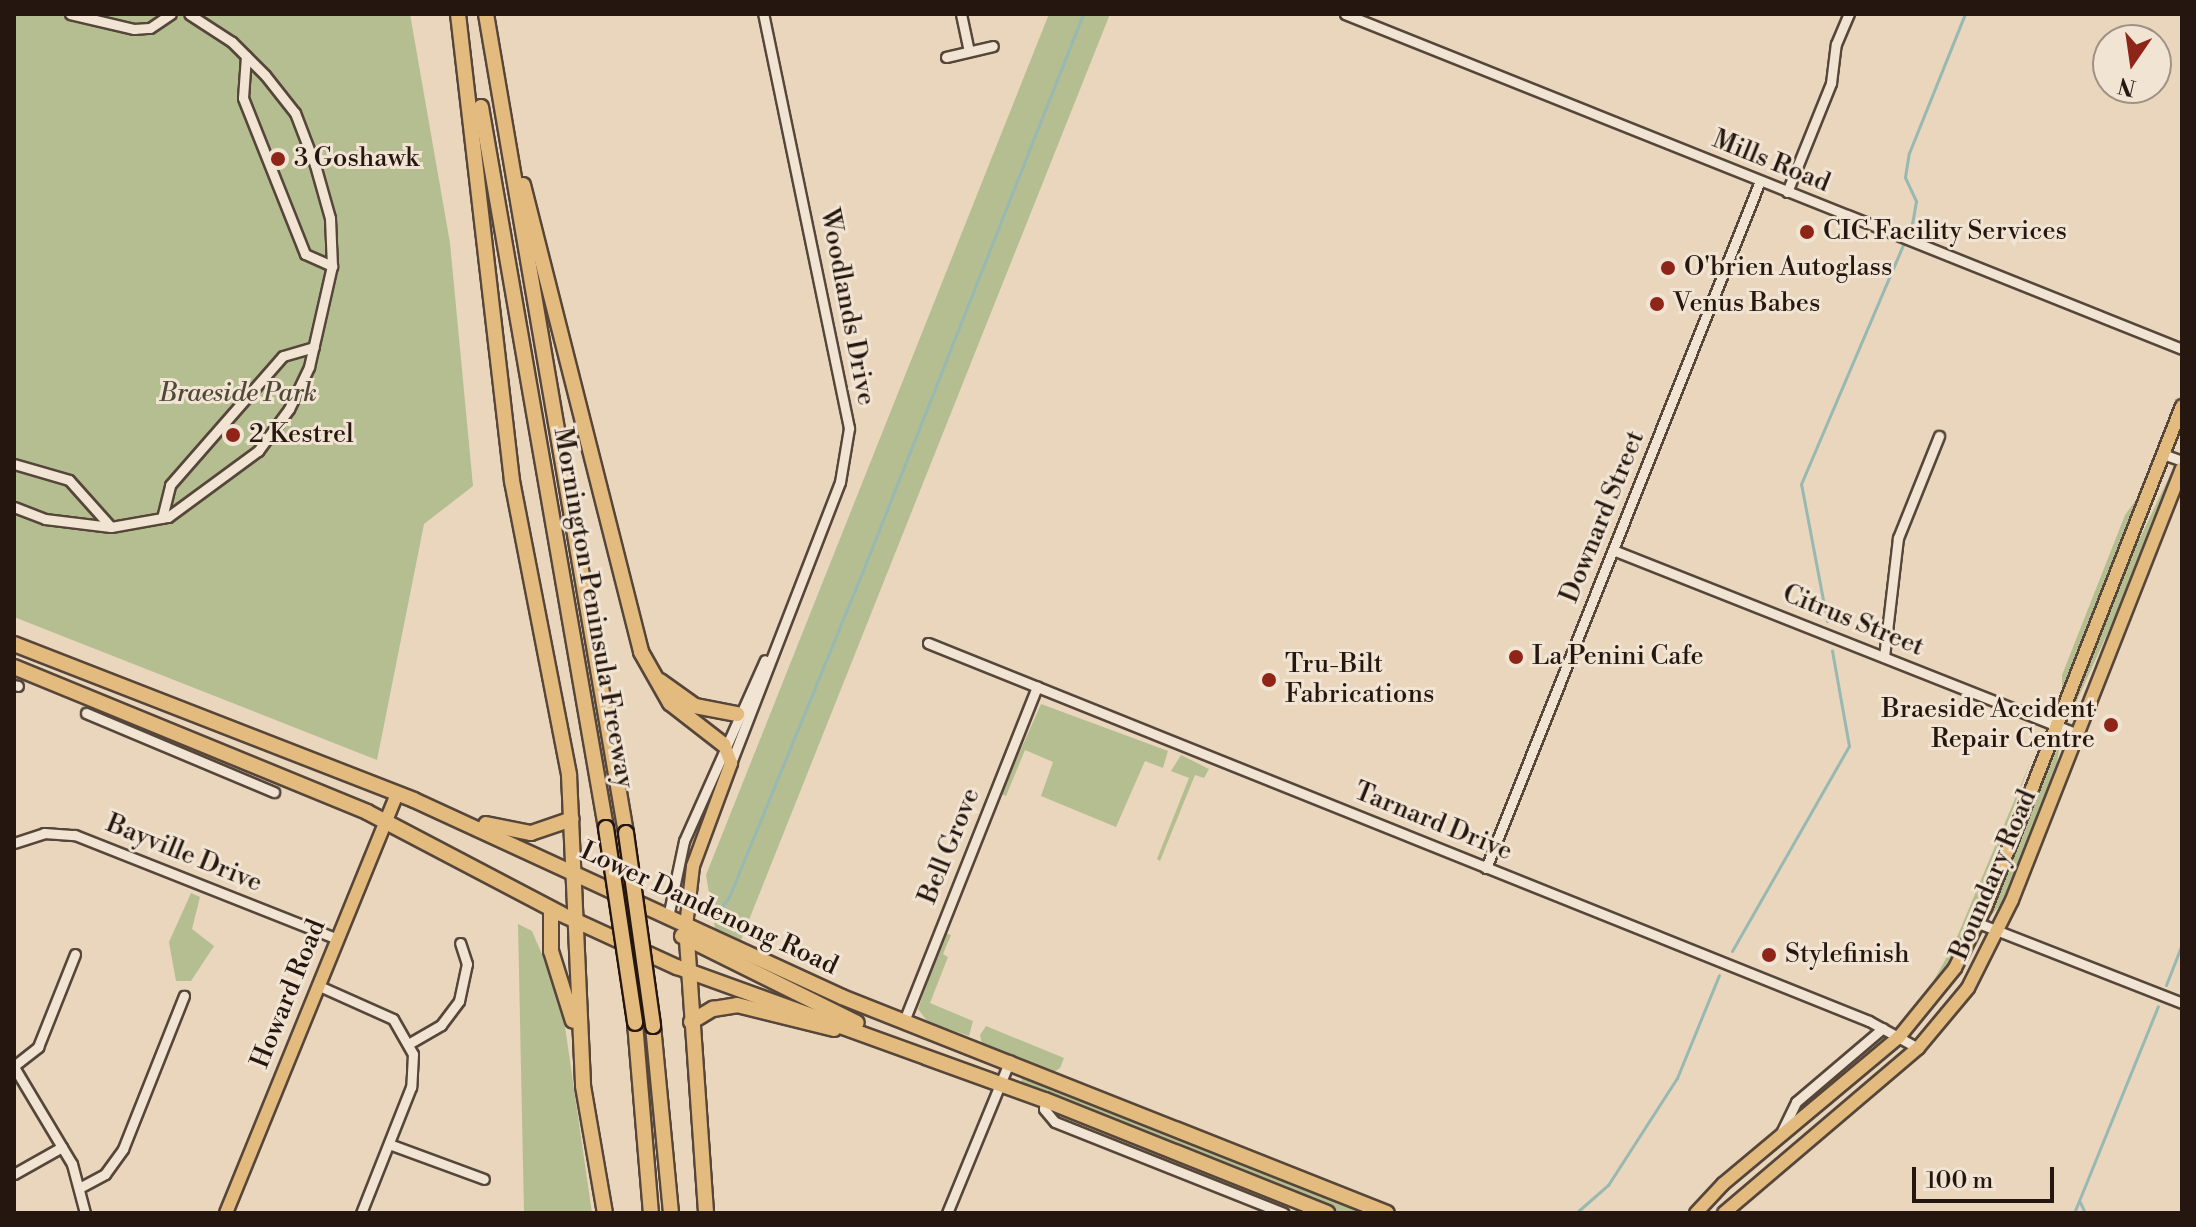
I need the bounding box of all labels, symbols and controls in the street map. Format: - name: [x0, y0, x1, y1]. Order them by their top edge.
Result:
- north arrow: [2092, 24, 2172, 104]
- text: N: [2115, 71, 2138, 101]
- street label: Mills Road: [1708, 124, 1834, 200]
- place label: 3 Goshawk: [294, 143, 419, 175]
- marker: 3 Goshawk: [269, 150, 287, 168]
- street label: Woodlands Drive: [813, 206, 881, 408]
- place label: CIC Facility Services: [1823, 216, 2067, 248]
- marker: CIC Facility Services: [1798, 223, 1816, 241]
- place label: O'brien Autoglass: [1684, 252, 1892, 284]
- marker: O'brien Autoglass: [1659, 259, 1677, 277]
- place label: Venus Babes: [1673, 288, 1820, 320]
- marker: Venus Babes: [1648, 295, 1666, 313]
- park label: Braeside Park: [159, 378, 317, 410]
- place label: 2 Kestrel: [249, 419, 354, 451]
- street label: Mornington Peninsula Freeway: [546, 425, 640, 791]
- marker: 2 Kestrel: [224, 426, 242, 444]
- street label: Downard Street: [1554, 426, 1652, 608]
- street label: Citrus Street: [1778, 579, 1928, 663]
- place label: La Penini Cafe: [1532, 641, 1704, 673]
- marker: La Penini Cafe: [1507, 648, 1525, 666]
- place label: Tru-Bilt Fabrications: [1285, 649, 1434, 710]
- marker: Tru-Bilt Fabrications: [1260, 671, 1278, 689]
- place label: Braeside Accident Repair Centre: [1882, 694, 2095, 756]
- marker: Braeside Accident Repair Centre: [2102, 716, 2120, 734]
- street label: Tarnard Drive: [1349, 776, 1517, 868]
- street label: Bell Grove: [913, 784, 987, 908]
- street label: Boundary Road: [1944, 785, 2044, 965]
- street label: Bayville Drive: [101, 809, 267, 899]
- street label: Lower Dandenong Road: [575, 836, 843, 982]
- street label: Howard Road: [245, 915, 333, 1073]
- place label: Stylefinish: [1785, 939, 1909, 971]
- marker: Stylefinish: [1760, 946, 1778, 964]
- scale bar: [1916, 1151, 2058, 1201]
- text: 100 m: [1926, 1166, 1993, 1196]

